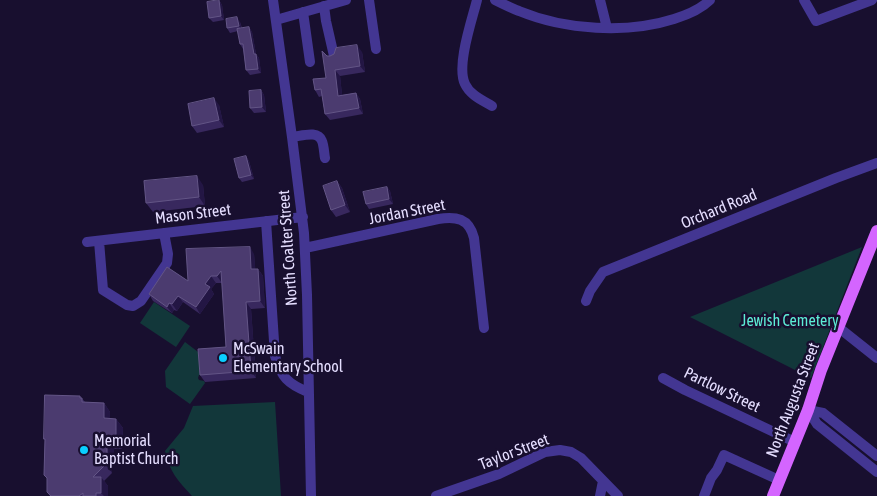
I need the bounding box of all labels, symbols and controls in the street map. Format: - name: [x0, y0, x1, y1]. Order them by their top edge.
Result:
- street label: Orchard Road: [678, 185, 760, 233]
- street label: North Coalter Street: [274, 189, 302, 307]
- street label: Jordan Street: [367, 195, 447, 229]
- street label: Mason Street: [154, 200, 232, 228]
- park label: Jewish Cemetery: [741, 311, 839, 331]
- place label: McSwain Elementary School: [233, 339, 343, 377]
- street label: North Augusta Street: [762, 340, 824, 460]
- marker: McSwain Elementary School: [217, 352, 229, 364]
- street label: Partlow Street: [681, 363, 763, 417]
- street label: Taylor Street: [476, 430, 552, 474]
- place label: Memorial Baptist Church: [94, 431, 178, 469]
- marker: Memorial Baptist Church: [78, 444, 90, 456]

